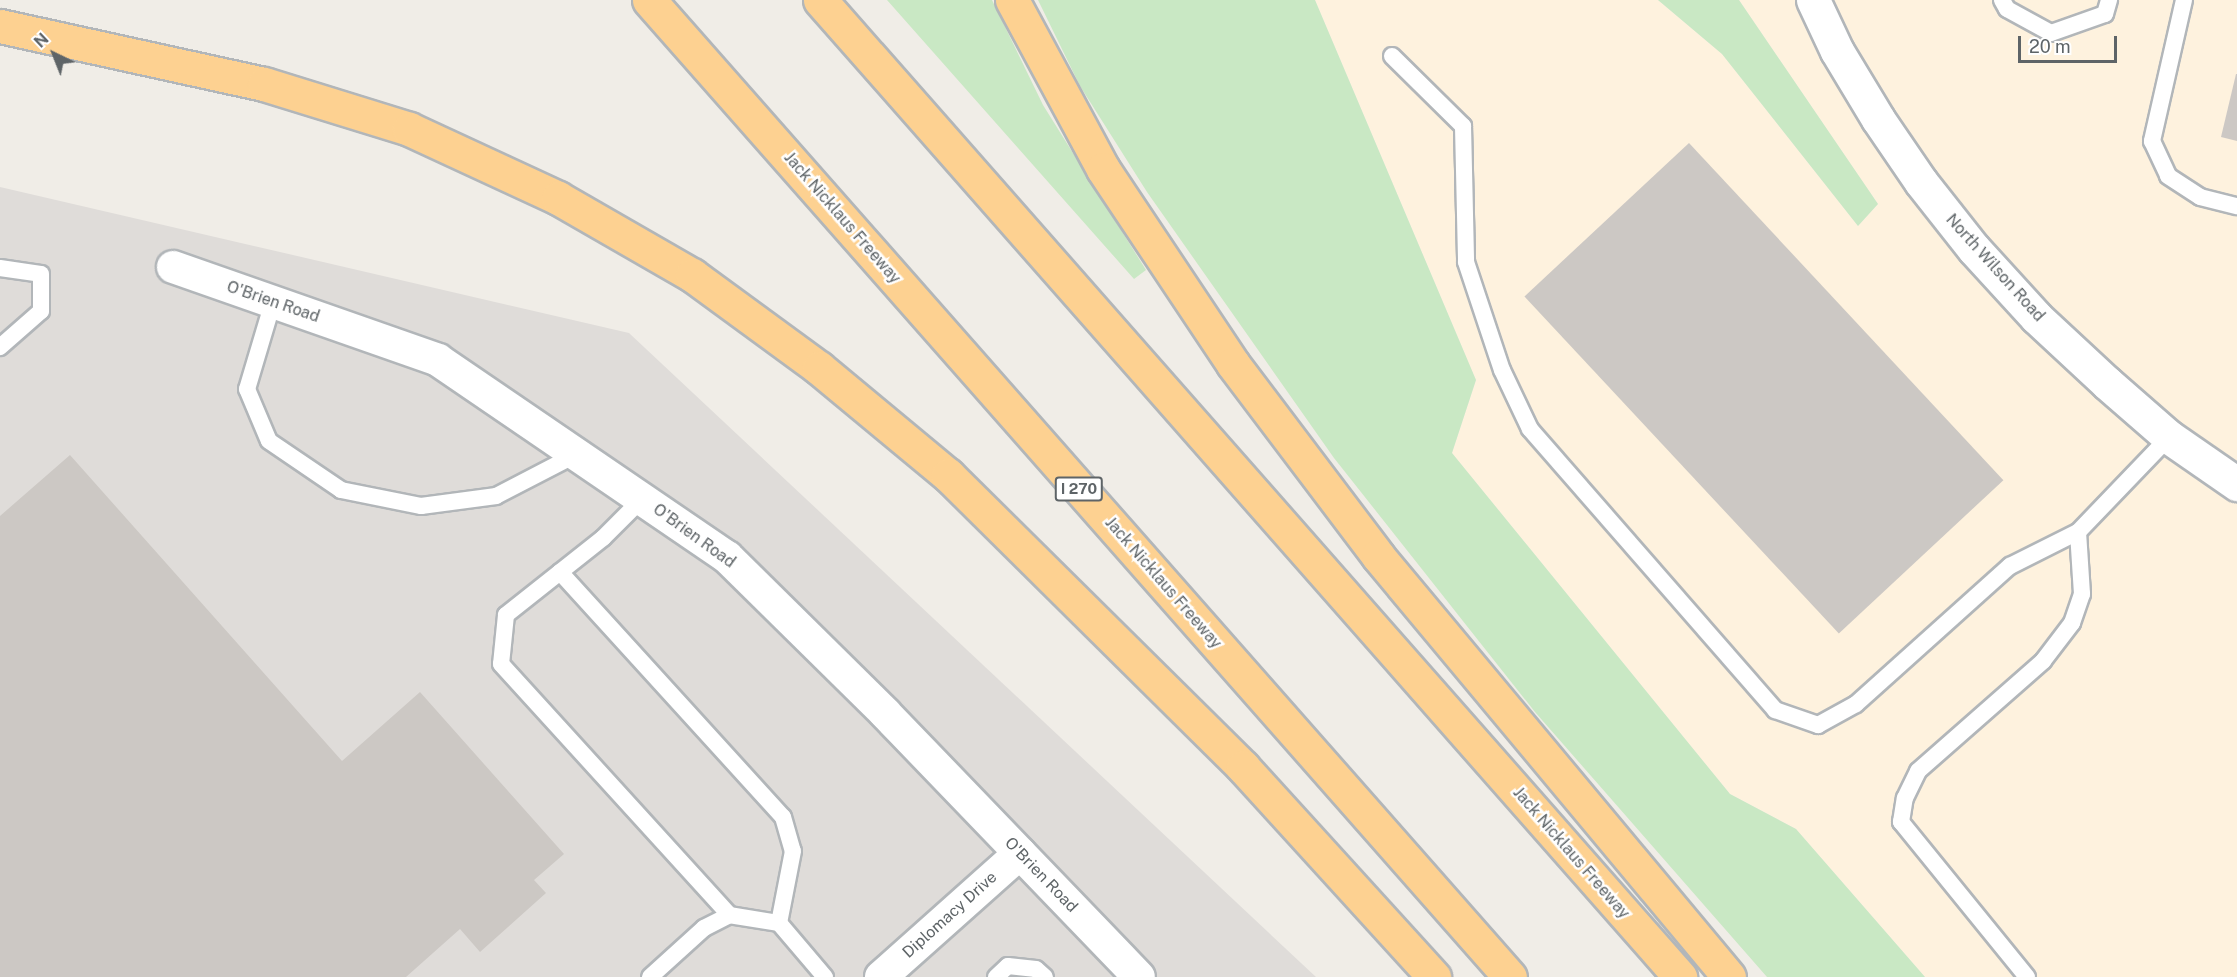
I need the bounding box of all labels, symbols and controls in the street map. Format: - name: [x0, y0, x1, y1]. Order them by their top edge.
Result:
- north arrow: [24, 24, 84, 84]
- scale bar: [2021, 24, 2120, 62]
- text: N: [30, 29, 52, 52]
- text: 20 m: [2029, 36, 2071, 57]
- street label: Jack Nicklaus Freeway: [780, 148, 904, 288]
- street label: North Wilson Road: [1942, 210, 2048, 326]
- street label: O'Brien Road: [224, 277, 322, 327]
- road number: I 270: [1054, 477, 1104, 501]
- street label: O'Brien Road: [649, 500, 739, 572]
- street label: Jack Nicklaus Freeway: [1101, 513, 1225, 653]
- street label: Jack Nicklaus Freeway: [1509, 783, 1633, 923]
- street label: O'Brien Road: [1000, 834, 1082, 916]
- street label: Diplomacy Drive: [899, 868, 1001, 962]

